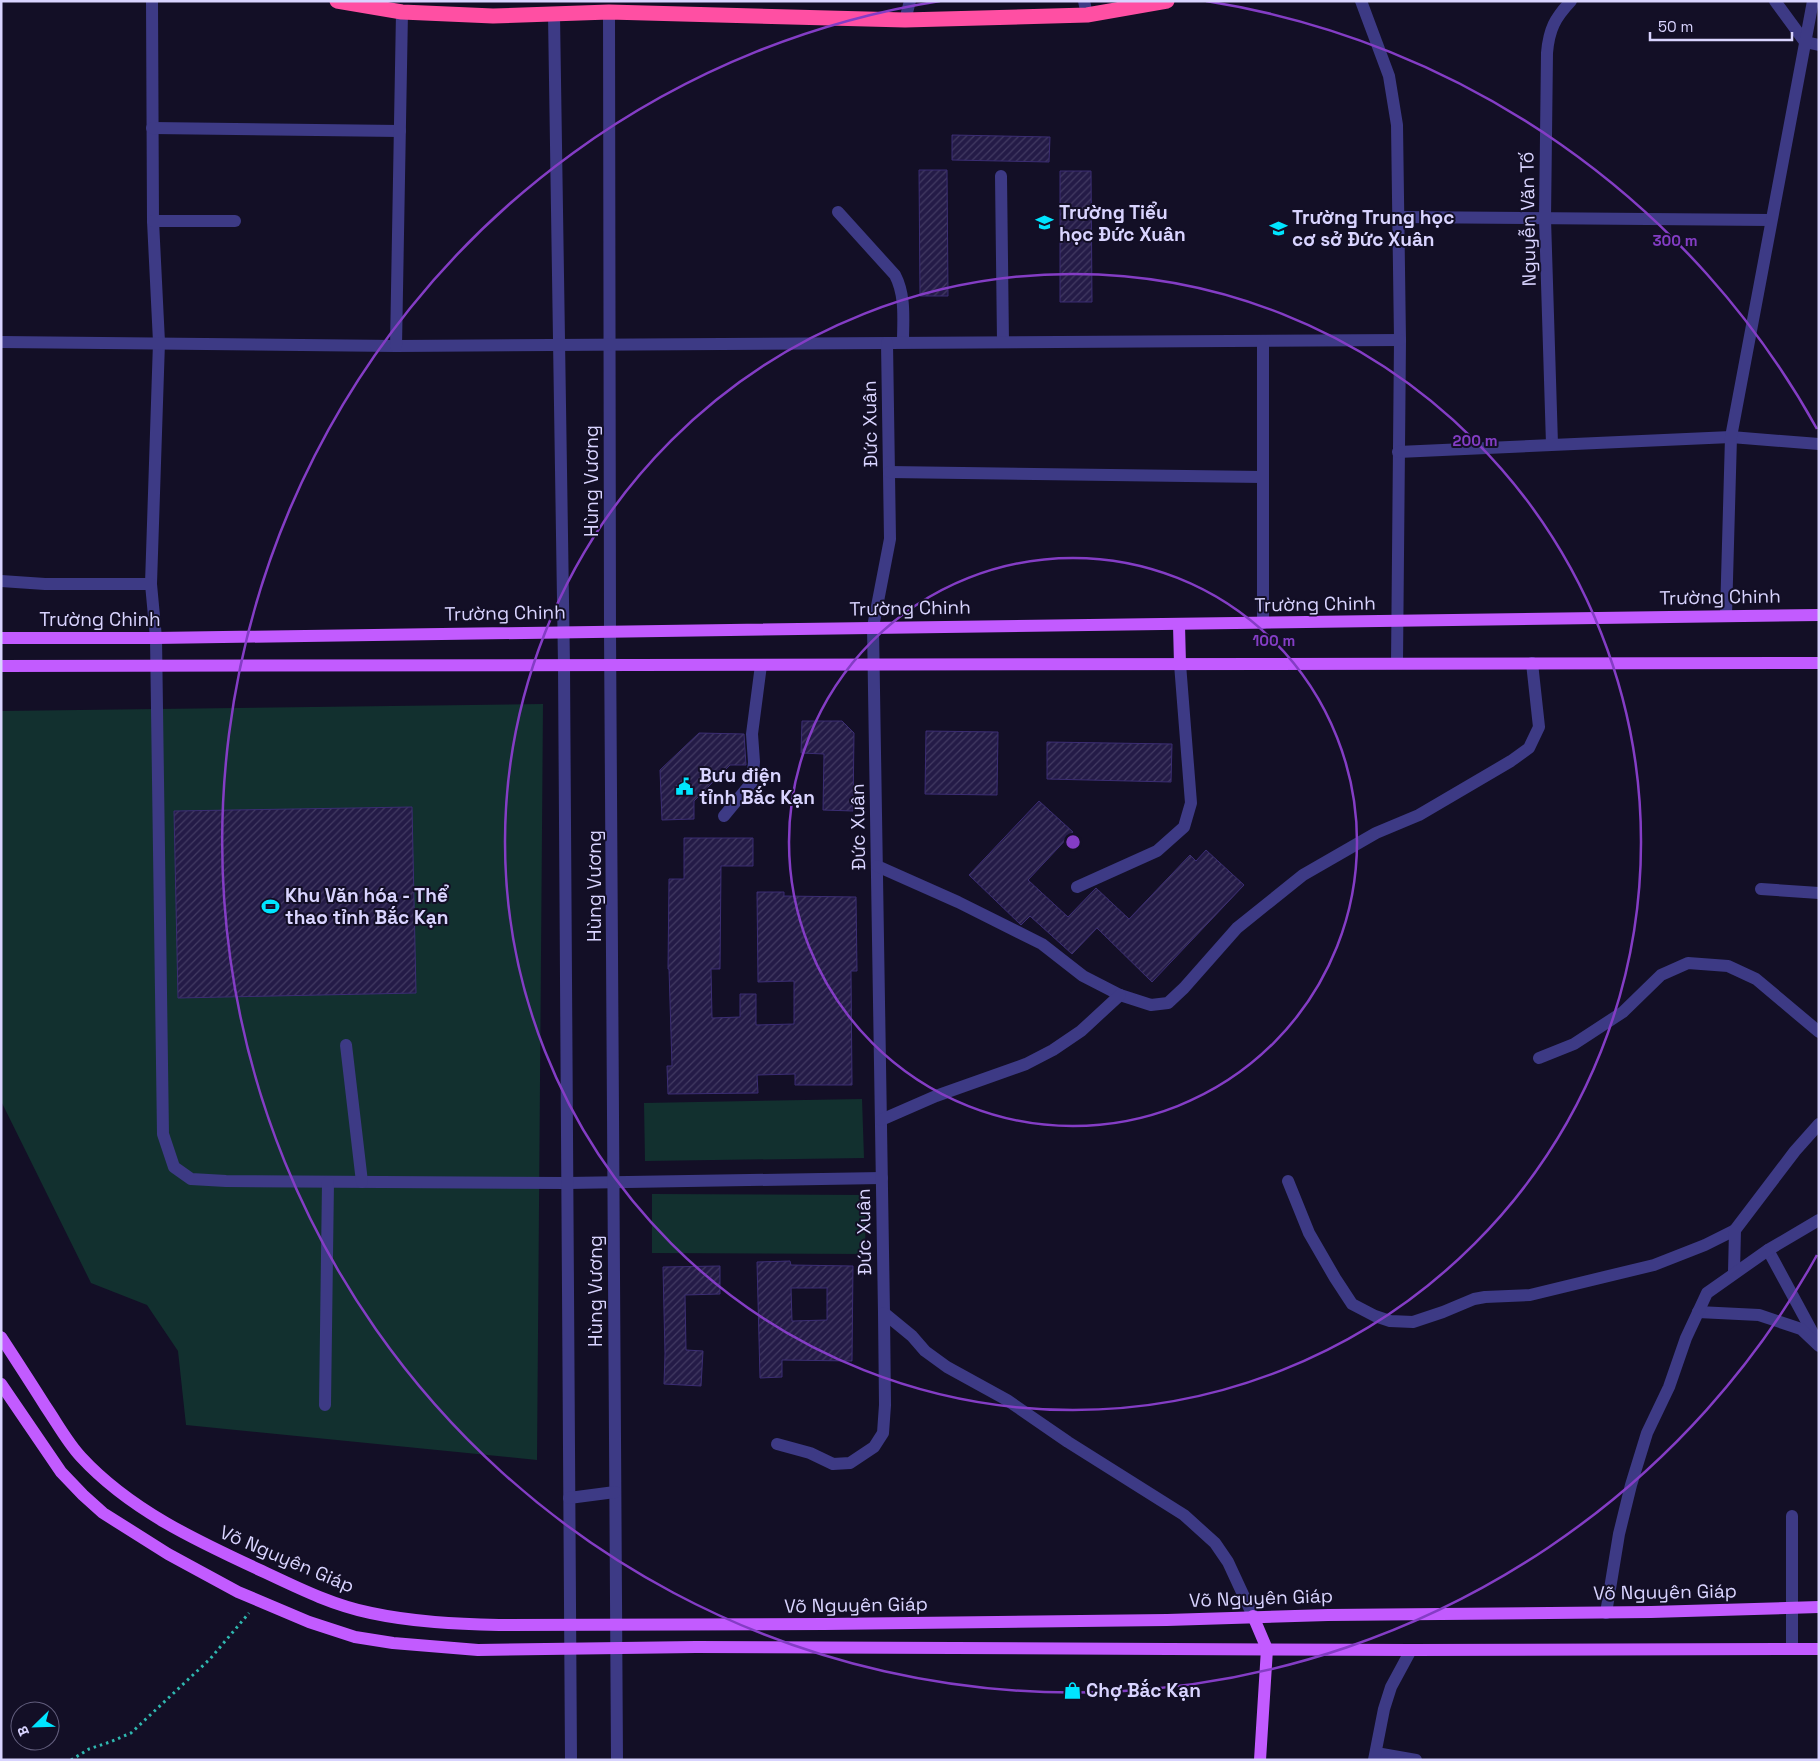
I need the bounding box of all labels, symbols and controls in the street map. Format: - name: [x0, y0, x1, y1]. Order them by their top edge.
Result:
- scale bar: [1650, 10, 1792, 42]
- text: 50 m: [1658, 17, 1693, 36]
- street label: Nguyễn Văn Tố: [1514, 151, 1542, 287]
- place label: Trường Tiểu học Đức Xuân: [1059, 200, 1186, 247]
- place label: Trường Trung học cơ sở Đức Xuân: [1292, 205, 1454, 252]
- school or university icon: Trường Tiểu học Đức Xuân: [1035, 213, 1055, 233]
- school or university icon: Trường Trung học cơ sở Đức Xuân: [1268, 218, 1288, 238]
- text: 300 m: [1652, 231, 1698, 250]
- street label: Đức Xuân: [857, 380, 883, 468]
- street label: Hùng Vương: [579, 425, 604, 537]
- text: 200 m: [1453, 431, 1497, 450]
- street label: Trường Chinh: [1659, 583, 1781, 611]
- street label: Trường Chinh: [1254, 590, 1376, 618]
- street label: Trường Chinh: [849, 594, 971, 622]
- street label: Trường Chinh: [444, 599, 566, 627]
- street label: Trường Chinh: [39, 607, 161, 632]
- text: 100 m: [1253, 631, 1295, 650]
- place label: Bưu điện tỉnh Bắc Kạn: [699, 763, 815, 810]
- public building icon: Bưu điện tỉnh Bắc Kạn: [675, 776, 695, 796]
- street label: Đức Xuân: [845, 783, 871, 871]
- street label: Hùng Vương: [582, 830, 607, 942]
- centre of rings: [1064, 833, 1082, 851]
- place label: Khu Văn hóa - Thể thao tỉnh Bắc Kạn: [285, 883, 449, 930]
- sports icon: Khu Văn hóa - Thể thao tỉnh Bắc Kạn: [261, 896, 281, 916]
- street label: Đức Xuân: [851, 1188, 877, 1276]
- street label: Hùng Vương: [583, 1235, 608, 1347]
- street label: Võ Nguyên Giáp: [216, 1519, 358, 1599]
- street label: Võ Nguyên Giáp: [1593, 1578, 1737, 1606]
- street label: Võ Nguyên Giáp: [1189, 1583, 1333, 1613]
- street label: Võ Nguyên Giáp: [784, 1591, 928, 1619]
- place label: Chợ Bắc Kạn: [1086, 1678, 1201, 1703]
- shop icon: Chợ Bắc Kạn: [1062, 1680, 1082, 1700]
- north arrow: [10, 1701, 60, 1751]
- text: B: [13, 1723, 33, 1739]

